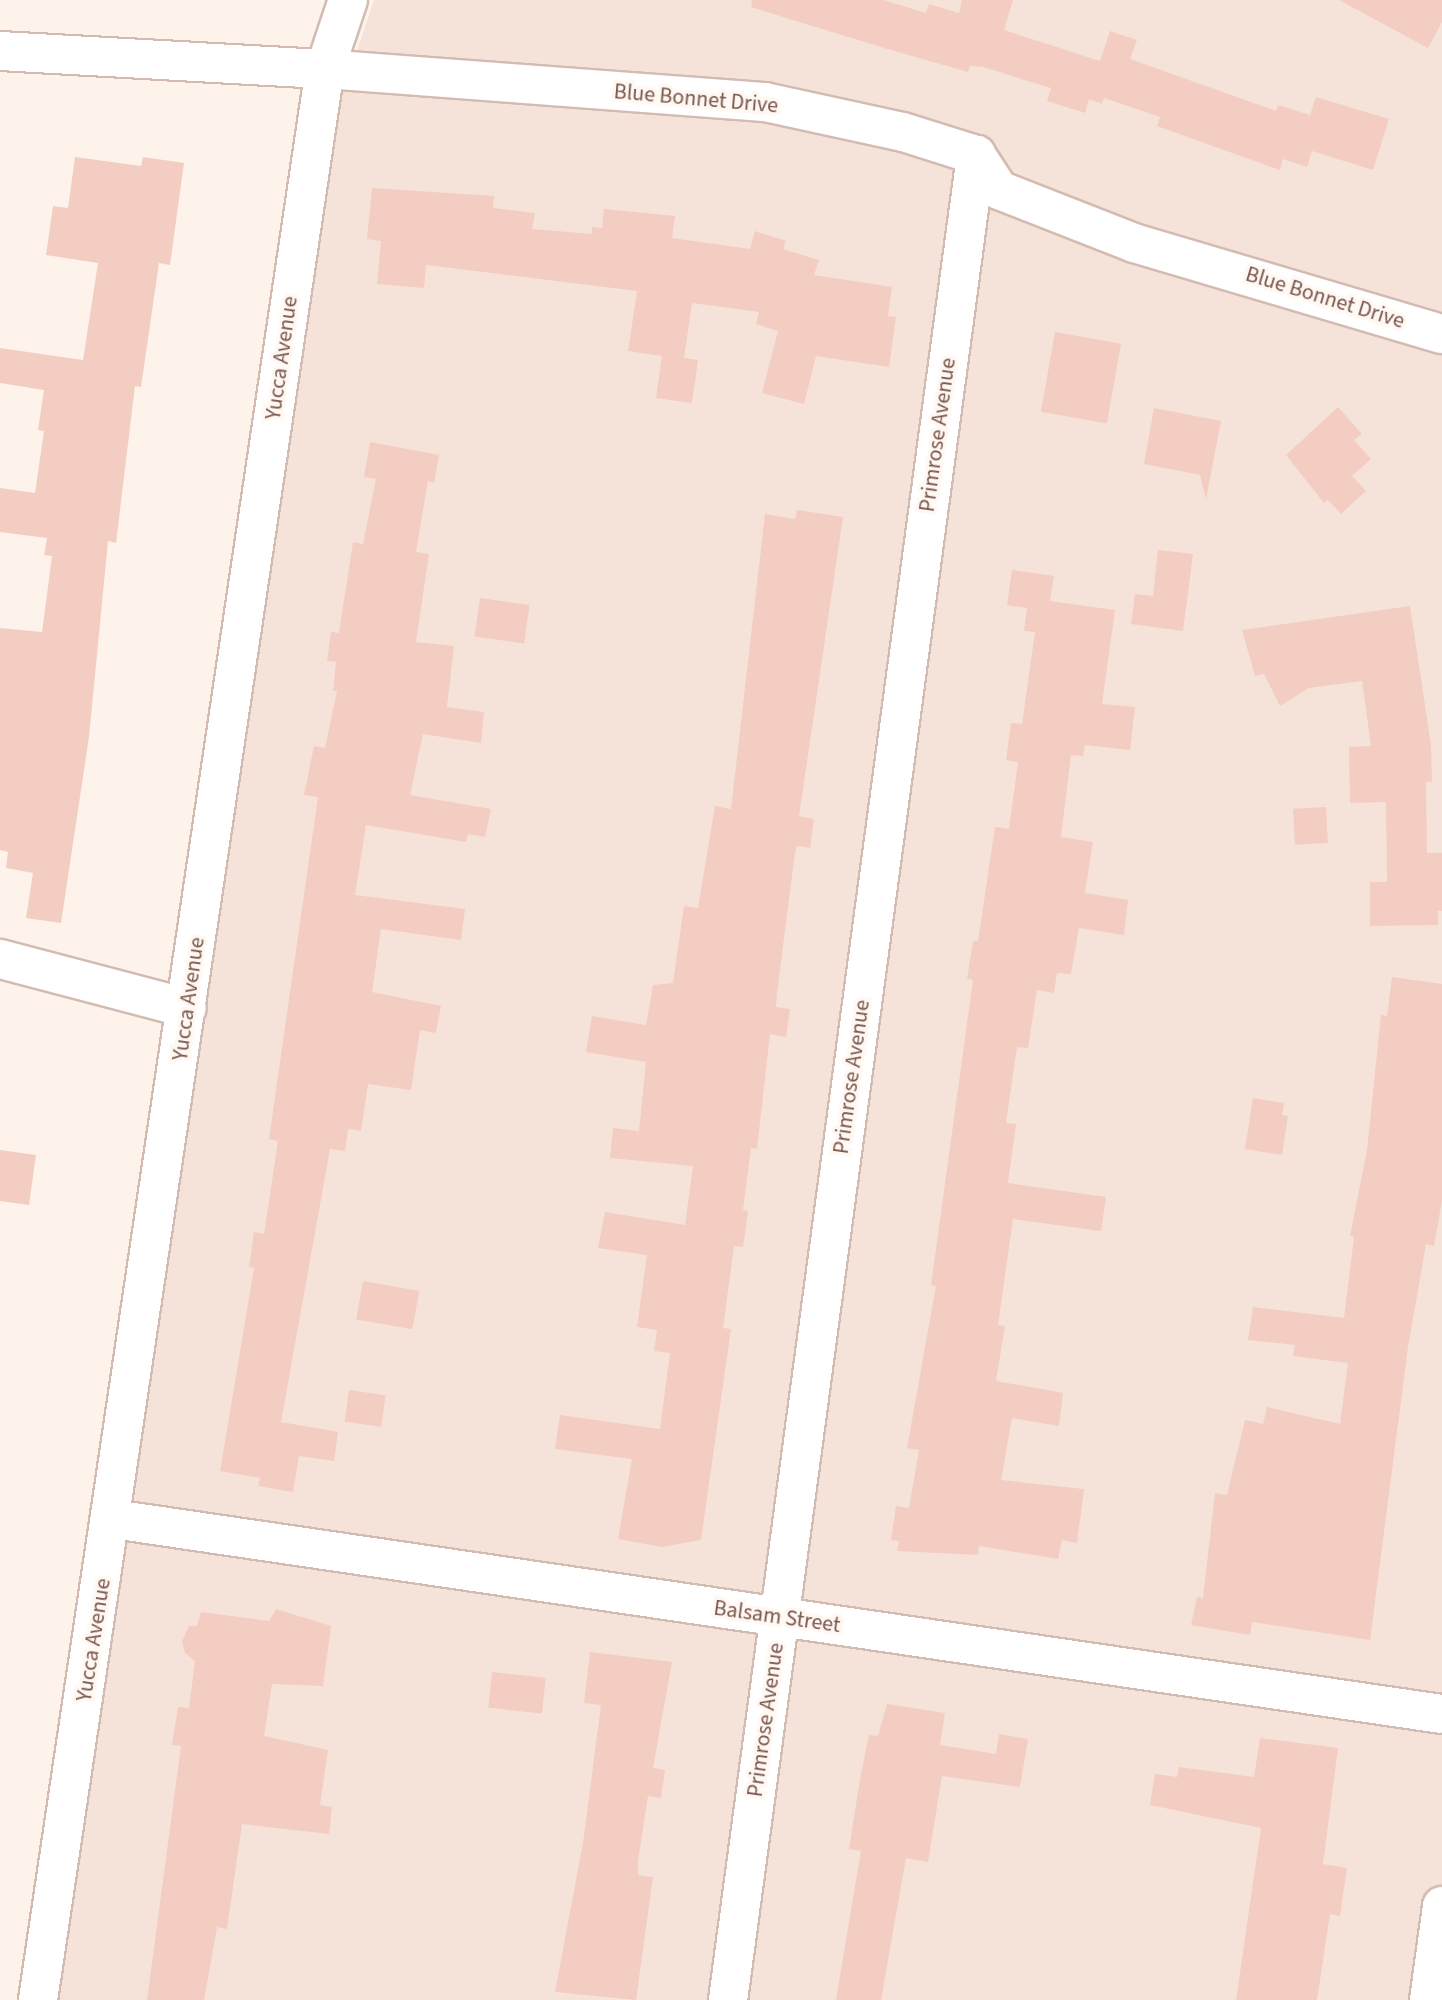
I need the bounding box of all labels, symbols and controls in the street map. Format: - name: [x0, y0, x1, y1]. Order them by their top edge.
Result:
- street label: Blue Bonnet Drive: [613, 79, 779, 119]
- street label: Blue Bonnet Drive: [1242, 261, 1408, 335]
- street label: Yucca Avenue: [260, 295, 304, 421]
- street label: Primrose Avenue: [914, 356, 962, 514]
- street label: Yucca Avenue: [167, 936, 211, 1062]
- street label: Primrose Avenue: [828, 998, 876, 1156]
- street label: Yucca Avenue: [71, 1577, 117, 1703]
- street label: Balsam Street: [712, 1595, 842, 1639]
- street label: Primrose Avenue: [742, 1641, 790, 1799]

